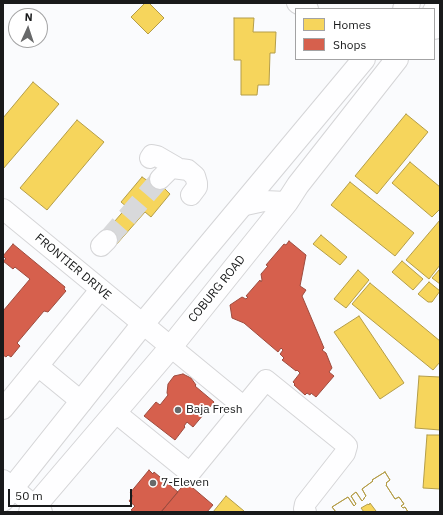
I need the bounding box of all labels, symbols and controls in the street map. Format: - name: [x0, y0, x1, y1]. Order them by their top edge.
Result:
- north arrow: [8, 8, 48, 48]
- legend: [295, 8, 435, 60]
- text: N: [24, 10, 33, 24]
- text: Homes: [333, 17, 371, 32]
- text: Shops: [333, 37, 366, 52]
- street label: FRONTIER DRIVE: [32, 231, 114, 303]
- street label: COBURG ROAD: [186, 253, 248, 325]
- place label: Baja Fresh: [186, 403, 243, 417]
- marker: Baja Fresh: [173, 405, 183, 415]
- place label: 7-Eleven: [161, 476, 209, 490]
- marker: 7-Eleven: [148, 478, 158, 488]
- scale bar: [10, 481, 134, 507]
- text: 50 m: [15, 488, 43, 503]

